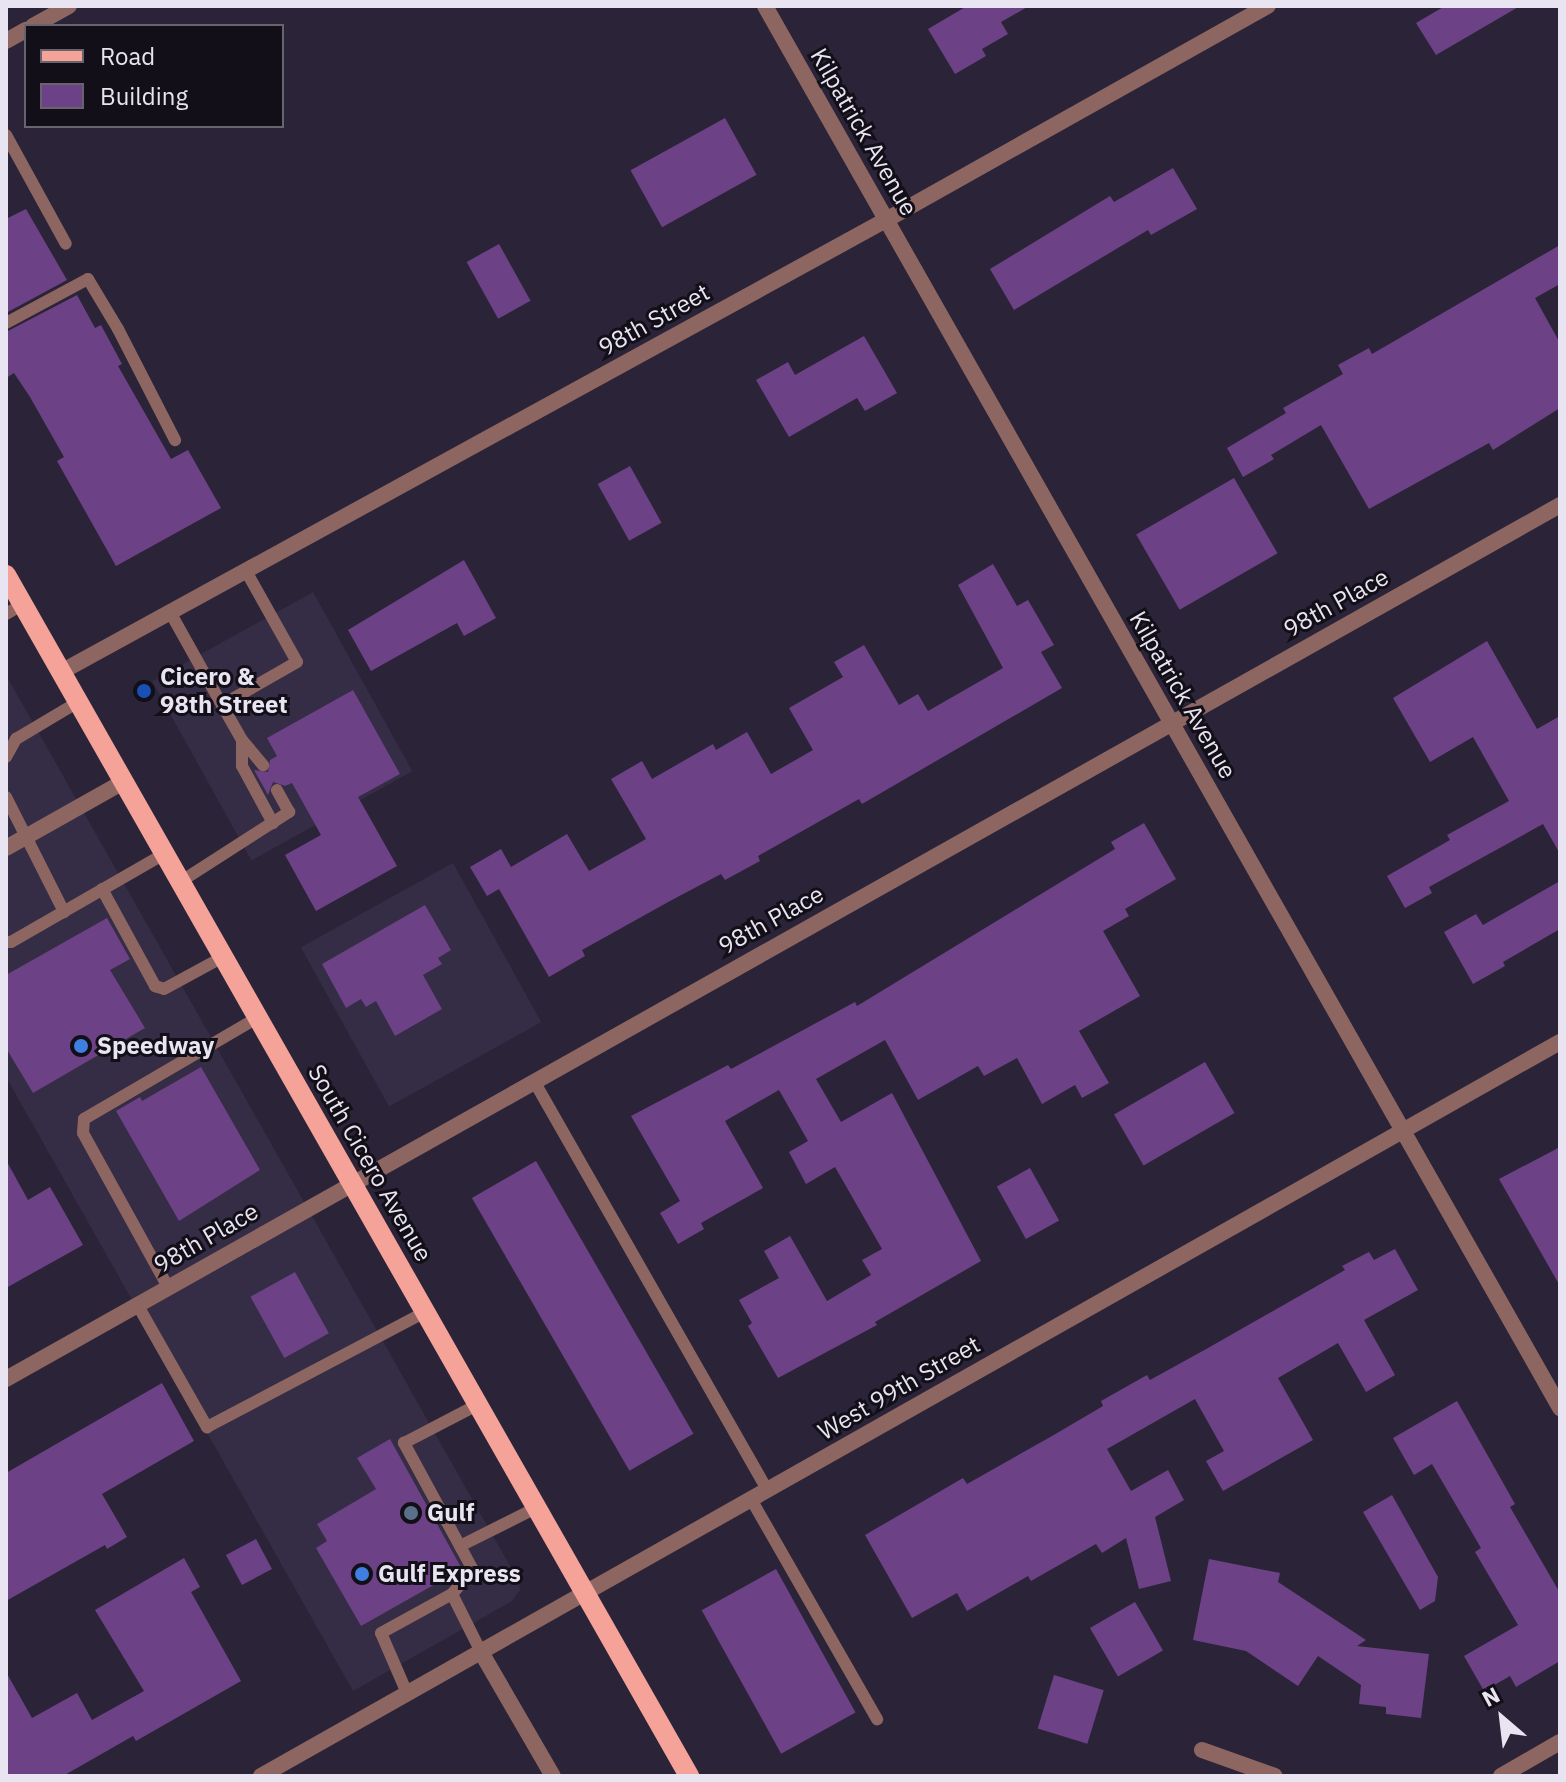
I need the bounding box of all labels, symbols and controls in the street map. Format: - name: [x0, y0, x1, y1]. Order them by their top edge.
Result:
- legend: [24, 24, 284, 128]
- text: Road: [100, 40, 155, 72]
- street label: Kilpatrick Avenue: [804, 43, 924, 221]
- text: Building: [100, 80, 188, 112]
- street label: 98th Street: [594, 278, 714, 362]
- street label: 98th Place: [1279, 562, 1393, 644]
- street label: Kilpatrick Avenue: [1123, 606, 1243, 784]
- place label: Cicero & 98th Street: [160, 663, 288, 719]
- marker: Cicero & 98th Street: [135, 682, 153, 700]
- street label: 98th Place: [714, 879, 828, 961]
- place label: Speedway: [97, 1032, 214, 1060]
- marker: Speedway: [72, 1037, 90, 1055]
- street label: South Cicero Avenue: [302, 1059, 438, 1267]
- street label: 98th Place: [149, 1197, 263, 1279]
- street label: West 99th Street: [813, 1330, 985, 1446]
- place label: Gulf: [427, 1499, 474, 1527]
- marker: Gulf: [402, 1504, 420, 1522]
- place label: Gulf Express: [378, 1560, 521, 1588]
- marker: Gulf Express: [353, 1565, 371, 1583]
- north arrow: [1462, 1678, 1542, 1758]
- text: N: [1477, 1680, 1504, 1713]

